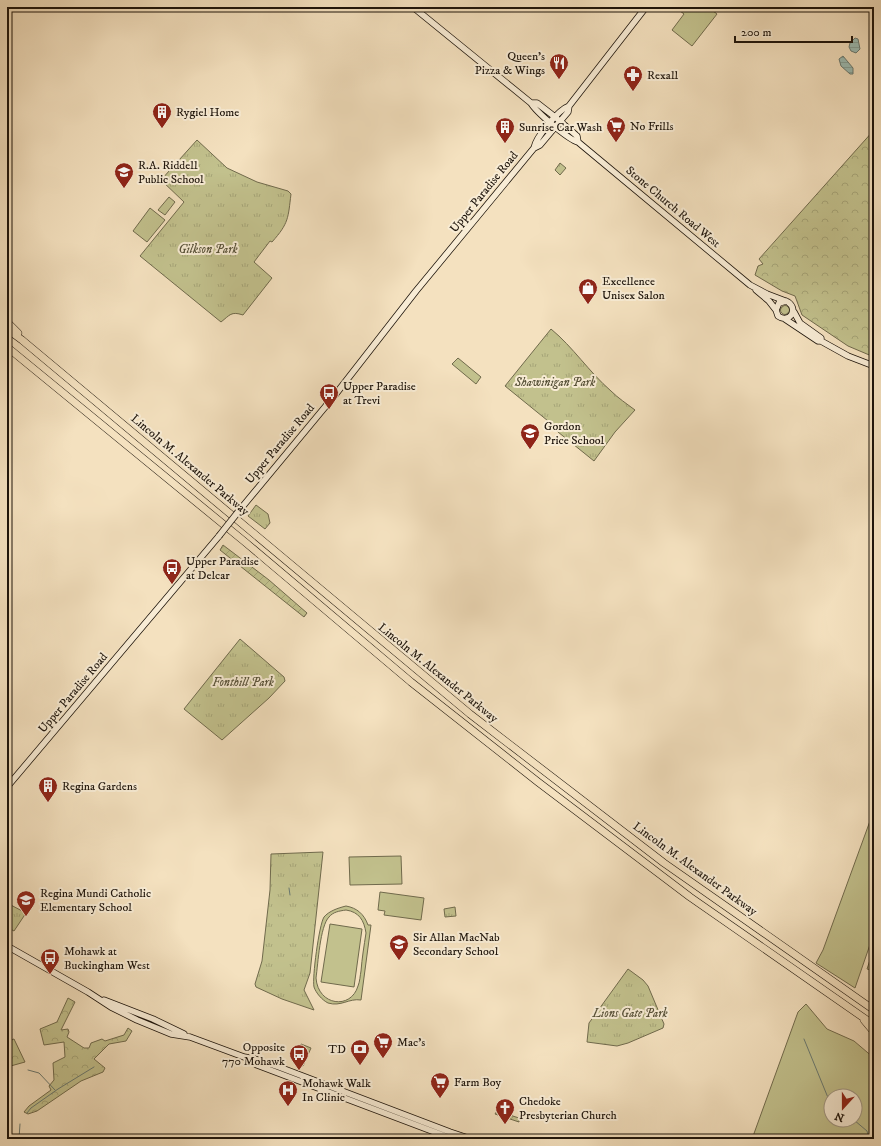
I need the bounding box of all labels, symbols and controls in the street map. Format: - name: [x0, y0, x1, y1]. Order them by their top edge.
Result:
- scale bar: [735, 18, 852, 44]
- text: 200 m: [741, 25, 771, 40]
- place label: Queen's Pizza & Wings: [475, 49, 545, 78]
- restaurant icon: Queen's Pizza & Wings: [548, 52, 570, 80]
- pharmacy icon: Rexall: [622, 64, 644, 92]
- place label: Rexall: [647, 68, 678, 83]
- building icon: Rygiel Home: [151, 101, 173, 129]
- place label: Rygiel Home: [176, 105, 239, 120]
- supermarket icon: No Frills: [605, 115, 627, 143]
- building icon: Sunrise Car Wash: [494, 116, 516, 144]
- place label: No Frills: [630, 119, 674, 134]
- place label: Sunrise Car Wash: [519, 120, 603, 135]
- street label: Upper Paradise Road: [447, 148, 521, 236]
- place label: R.A. Riddell Public School: [138, 158, 204, 187]
- school or university icon: R.A. Riddell Public School: [113, 161, 135, 189]
- street label: Stone Church Road West: [623, 163, 723, 251]
- park label: Gilkson Park: [178, 242, 238, 257]
- place label: Excellence Unisex Salon: [602, 274, 666, 303]
- shop icon: Excellence Unisex Salon: [577, 277, 599, 305]
- park label: Shawinigan Park: [514, 375, 595, 390]
- place label: Upper Paradise at Trevi: [343, 379, 416, 408]
- bus stop icon: Upper Paradise at Trevi: [318, 382, 340, 410]
- street label: Upper Paradise Road: [242, 401, 318, 487]
- street label: Lincoln M. Alexander Parkway: [128, 411, 252, 519]
- place label: Gordon Price School: [544, 419, 605, 448]
- school or university icon: Gordon Price School: [519, 422, 541, 450]
- place label: Upper Paradise at Delcar: [186, 554, 259, 583]
- bus stop icon: Upper Paradise at Delcar: [161, 557, 183, 585]
- street label: Lincoln M. Alexander Parkway: [375, 620, 501, 726]
- street label: Upper Paradise Road: [35, 650, 111, 736]
- park label: Fonthill Park: [212, 675, 274, 690]
- building icon: Regina Gardens: [37, 775, 59, 803]
- place label: Regina Gardens: [62, 779, 137, 794]
- street label: Lincoln M. Alexander Parkway: [630, 819, 760, 919]
- place label: Regina Mundi Catholic Elementary School: [40, 886, 151, 915]
- school or university icon: Regina Mundi Catholic Elementary School: [15, 889, 37, 917]
- place label: Sir Allan MacNab Secondary School: [413, 930, 500, 959]
- school or university icon: Sir Allan MacNab Secondary School: [388, 933, 410, 961]
- place label: Mohawk at Buckingham West: [64, 944, 150, 973]
- bus stop icon: Mohawk at Buckingham West: [39, 947, 61, 975]
- park label: Lions Gate Park: [591, 1006, 668, 1021]
- supermarket icon: Mac's: [372, 1031, 394, 1059]
- place label: Mac's: [397, 1035, 425, 1050]
- bank icon: TD: [349, 1038, 371, 1066]
- place label: Opposite 770 Mohawk: [222, 1040, 285, 1069]
- place label: TD: [328, 1042, 346, 1057]
- bus stop icon: Opposite 770 Mohawk: [288, 1043, 310, 1071]
- supermarket icon: Farm Boy: [429, 1071, 451, 1099]
- place label: Farm Boy: [454, 1075, 502, 1090]
- place label: Mohawk Walk In Clinic: [302, 1076, 371, 1105]
- hospital icon: Mohawk Walk In Clinic: [277, 1079, 299, 1107]
- north arrow: [823, 1088, 863, 1128]
- place label: Chedoke Presbyterian Church: [519, 1094, 618, 1123]
- church icon: Chedoke Presbyterian Church: [494, 1097, 516, 1125]
- text: N: [833, 1108, 846, 1125]

